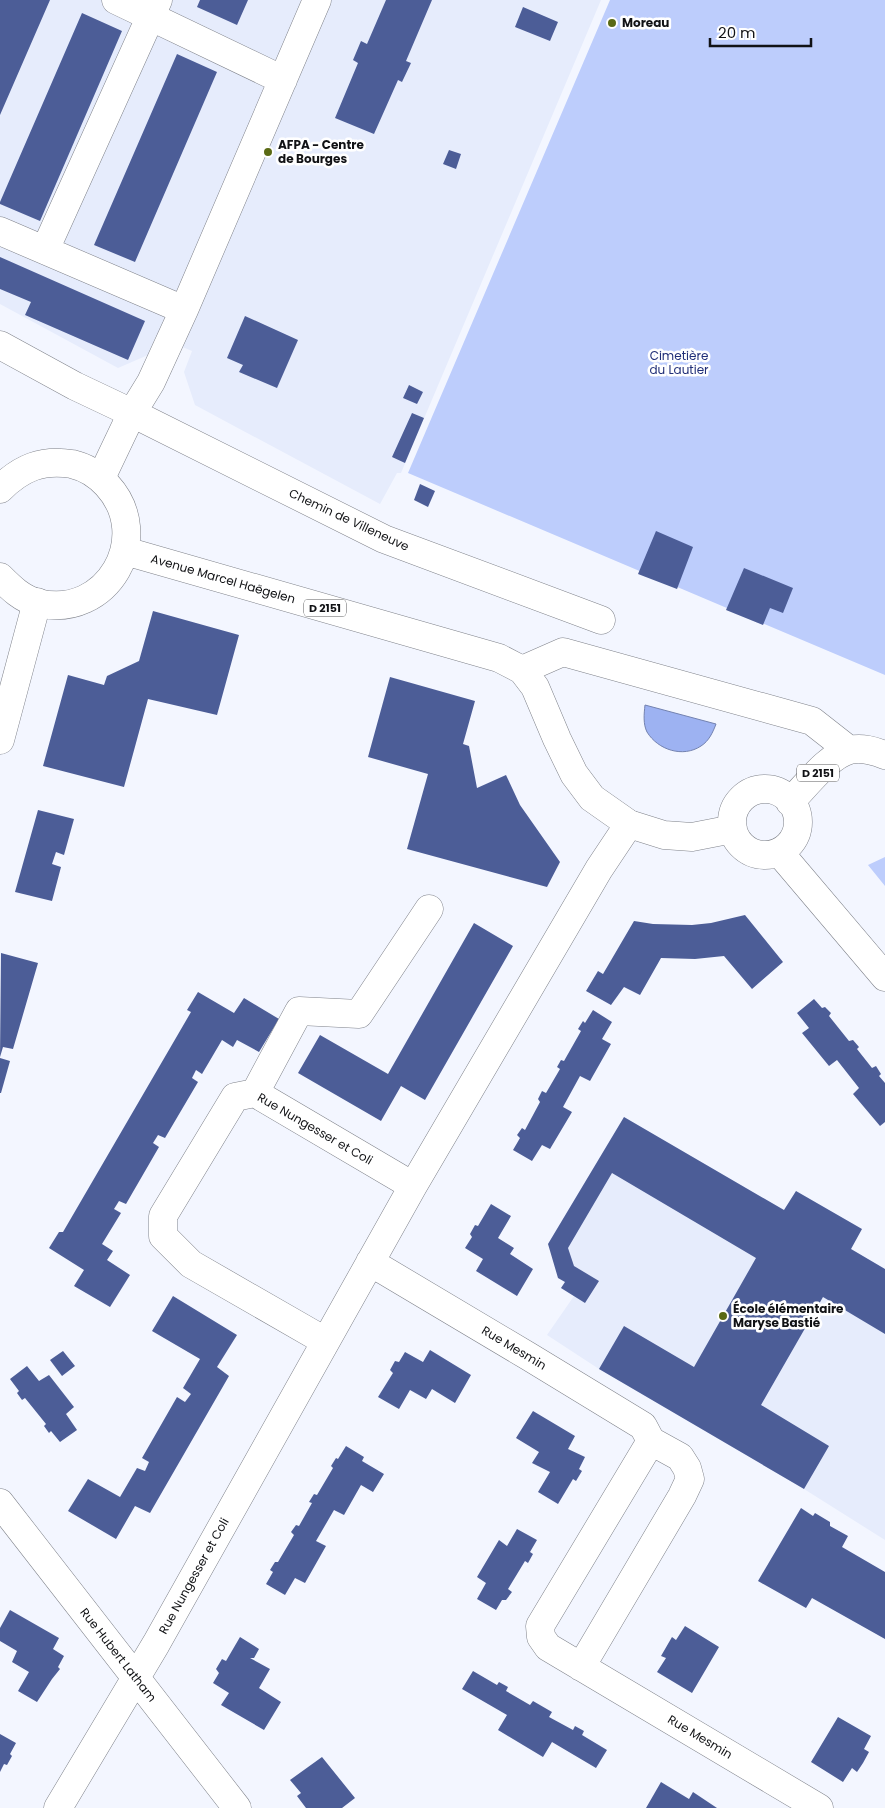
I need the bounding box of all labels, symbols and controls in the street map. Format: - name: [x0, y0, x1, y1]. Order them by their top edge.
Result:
- place label: Moreau: [622, 14, 669, 31]
- scale bar: [710, 15, 811, 47]
- marker: Moreau: [606, 17, 618, 29]
- text: 20 m: [718, 22, 756, 43]
- place label: AFPA - Centre de Bourges: [278, 136, 364, 167]
- marker: AFPA - Centre de Bourges: [262, 146, 274, 158]
- park label: Cimetière du Lautier: [649, 347, 709, 378]
- street label: Chemin de Villeneuve: [286, 484, 412, 555]
- street label: Avenue Marcel Haëgelen: [149, 550, 297, 607]
- road number: D 2151: [304, 600, 346, 616]
- road number: D 2151: [797, 764, 839, 781]
- street label: Rue Nungesser et Coli: [254, 1089, 376, 1169]
- place label: École élémentaire Maryse Bastié: [733, 1300, 844, 1331]
- marker: École élémentaire Maryse Bastié: [717, 1310, 729, 1322]
- street label: Rue Mesmin: [479, 1322, 550, 1374]
- street label: Rue Nungesser et Coli: [154, 1515, 233, 1637]
- street label: Rue Hubert Latham: [76, 1604, 161, 1705]
- street label: Rue Mesmin: [665, 1711, 736, 1763]

